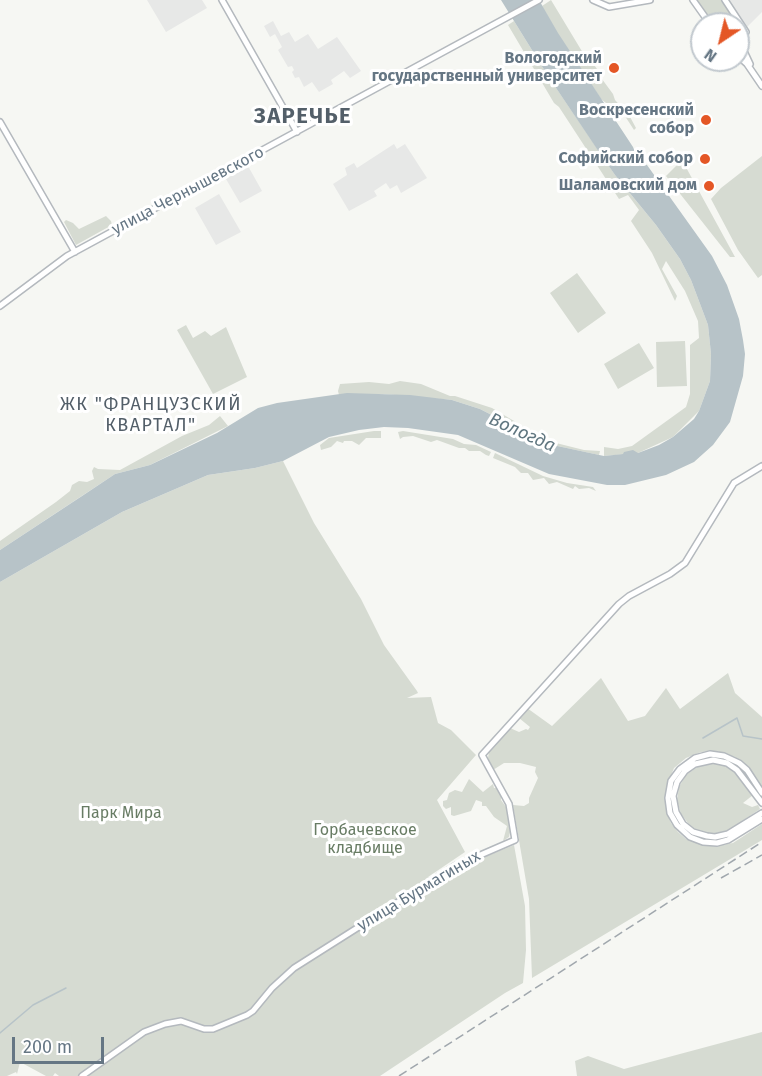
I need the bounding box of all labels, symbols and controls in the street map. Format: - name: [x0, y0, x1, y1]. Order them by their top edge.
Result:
- north arrow: [690, 12, 750, 72]
- text: N: [701, 45, 720, 66]
- place label: Вологодский государственный университет: [372, 49, 602, 87]
- marker: Вологодский государственный университет: [607, 61, 621, 75]
- place label: Воскресенский собор: [579, 101, 694, 139]
- district label: ЗАРЕЧЬЕ: [254, 104, 352, 130]
- marker: Воскресенский собор: [699, 113, 713, 127]
- street label: улица Чернышевского: [109, 143, 267, 239]
- place label: Софийский собор: [559, 149, 693, 169]
- marker: Софийский собор: [698, 152, 712, 166]
- place label: Шаламовский дом: [559, 176, 697, 196]
- marker: Шаламовский дом: [702, 179, 716, 193]
- district label: ЖК "ФРАНЦУЗСКИЙ КВАРТАЛ": [60, 394, 242, 436]
- water label: Вологда: [485, 409, 559, 457]
- park label: Парк Мира: [80, 804, 162, 824]
- park label: Горбачевское кладбище: [313, 821, 417, 859]
- street label: улица Бурмагиных: [354, 847, 484, 935]
- scale bar: [15, 1025, 106, 1063]
- text: 200 m: [23, 1036, 72, 1058]

